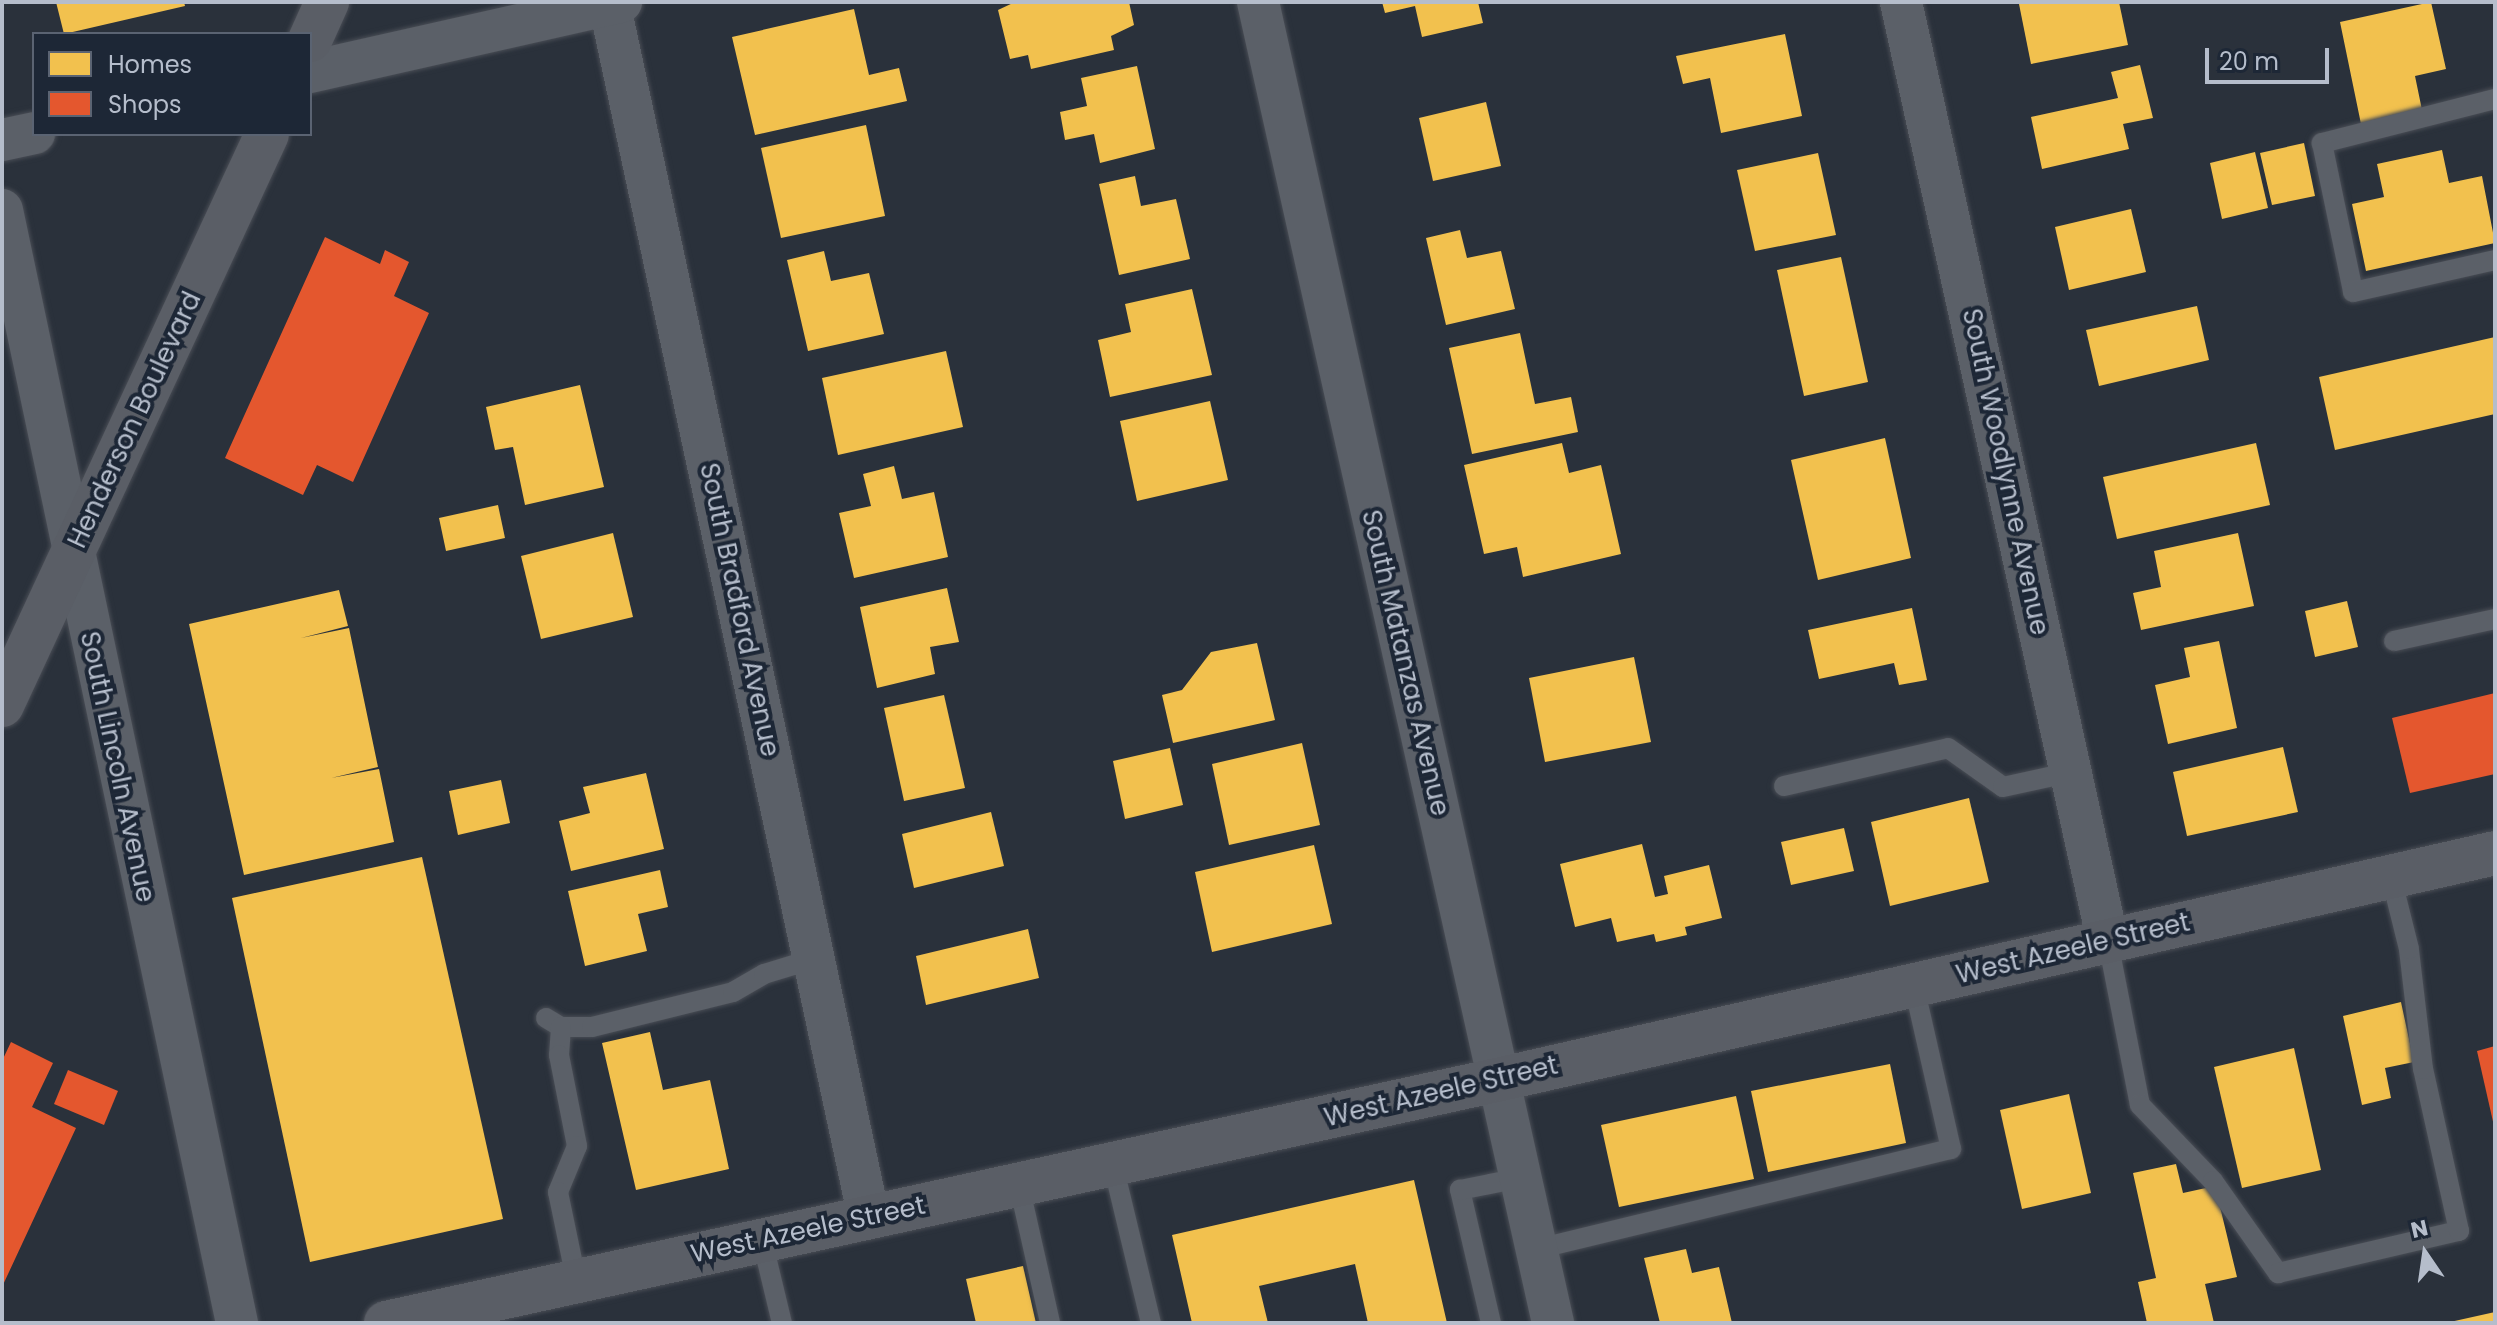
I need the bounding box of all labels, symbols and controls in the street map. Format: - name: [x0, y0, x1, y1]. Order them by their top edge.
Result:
- legend: [32, 32, 312, 136]
- scale bar: [2209, 32, 2333, 82]
- text: 20 m: [2219, 45, 2279, 78]
- text: Homes: [108, 48, 192, 81]
- text: Shops: [108, 88, 182, 121]
- street label: Henderson Boulevard: [62, 287, 208, 553]
- street label: South Woodlynne Avenue: [1955, 306, 2055, 638]
- street label: South Bradford Avenue: [693, 460, 785, 760]
- street label: South Matanzas Avenue: [1355, 507, 1455, 819]
- street label: South Lincoln Avenue: [73, 629, 161, 905]
- street label: West Azeele Street: [1953, 907, 2193, 991]
- street label: West Azeele Street: [1321, 1050, 1561, 1134]
- street label: West Azeele Street: [688, 1190, 928, 1270]
- text: N: [2408, 1212, 2431, 1246]
- north arrow: [2385, 1213, 2465, 1293]

